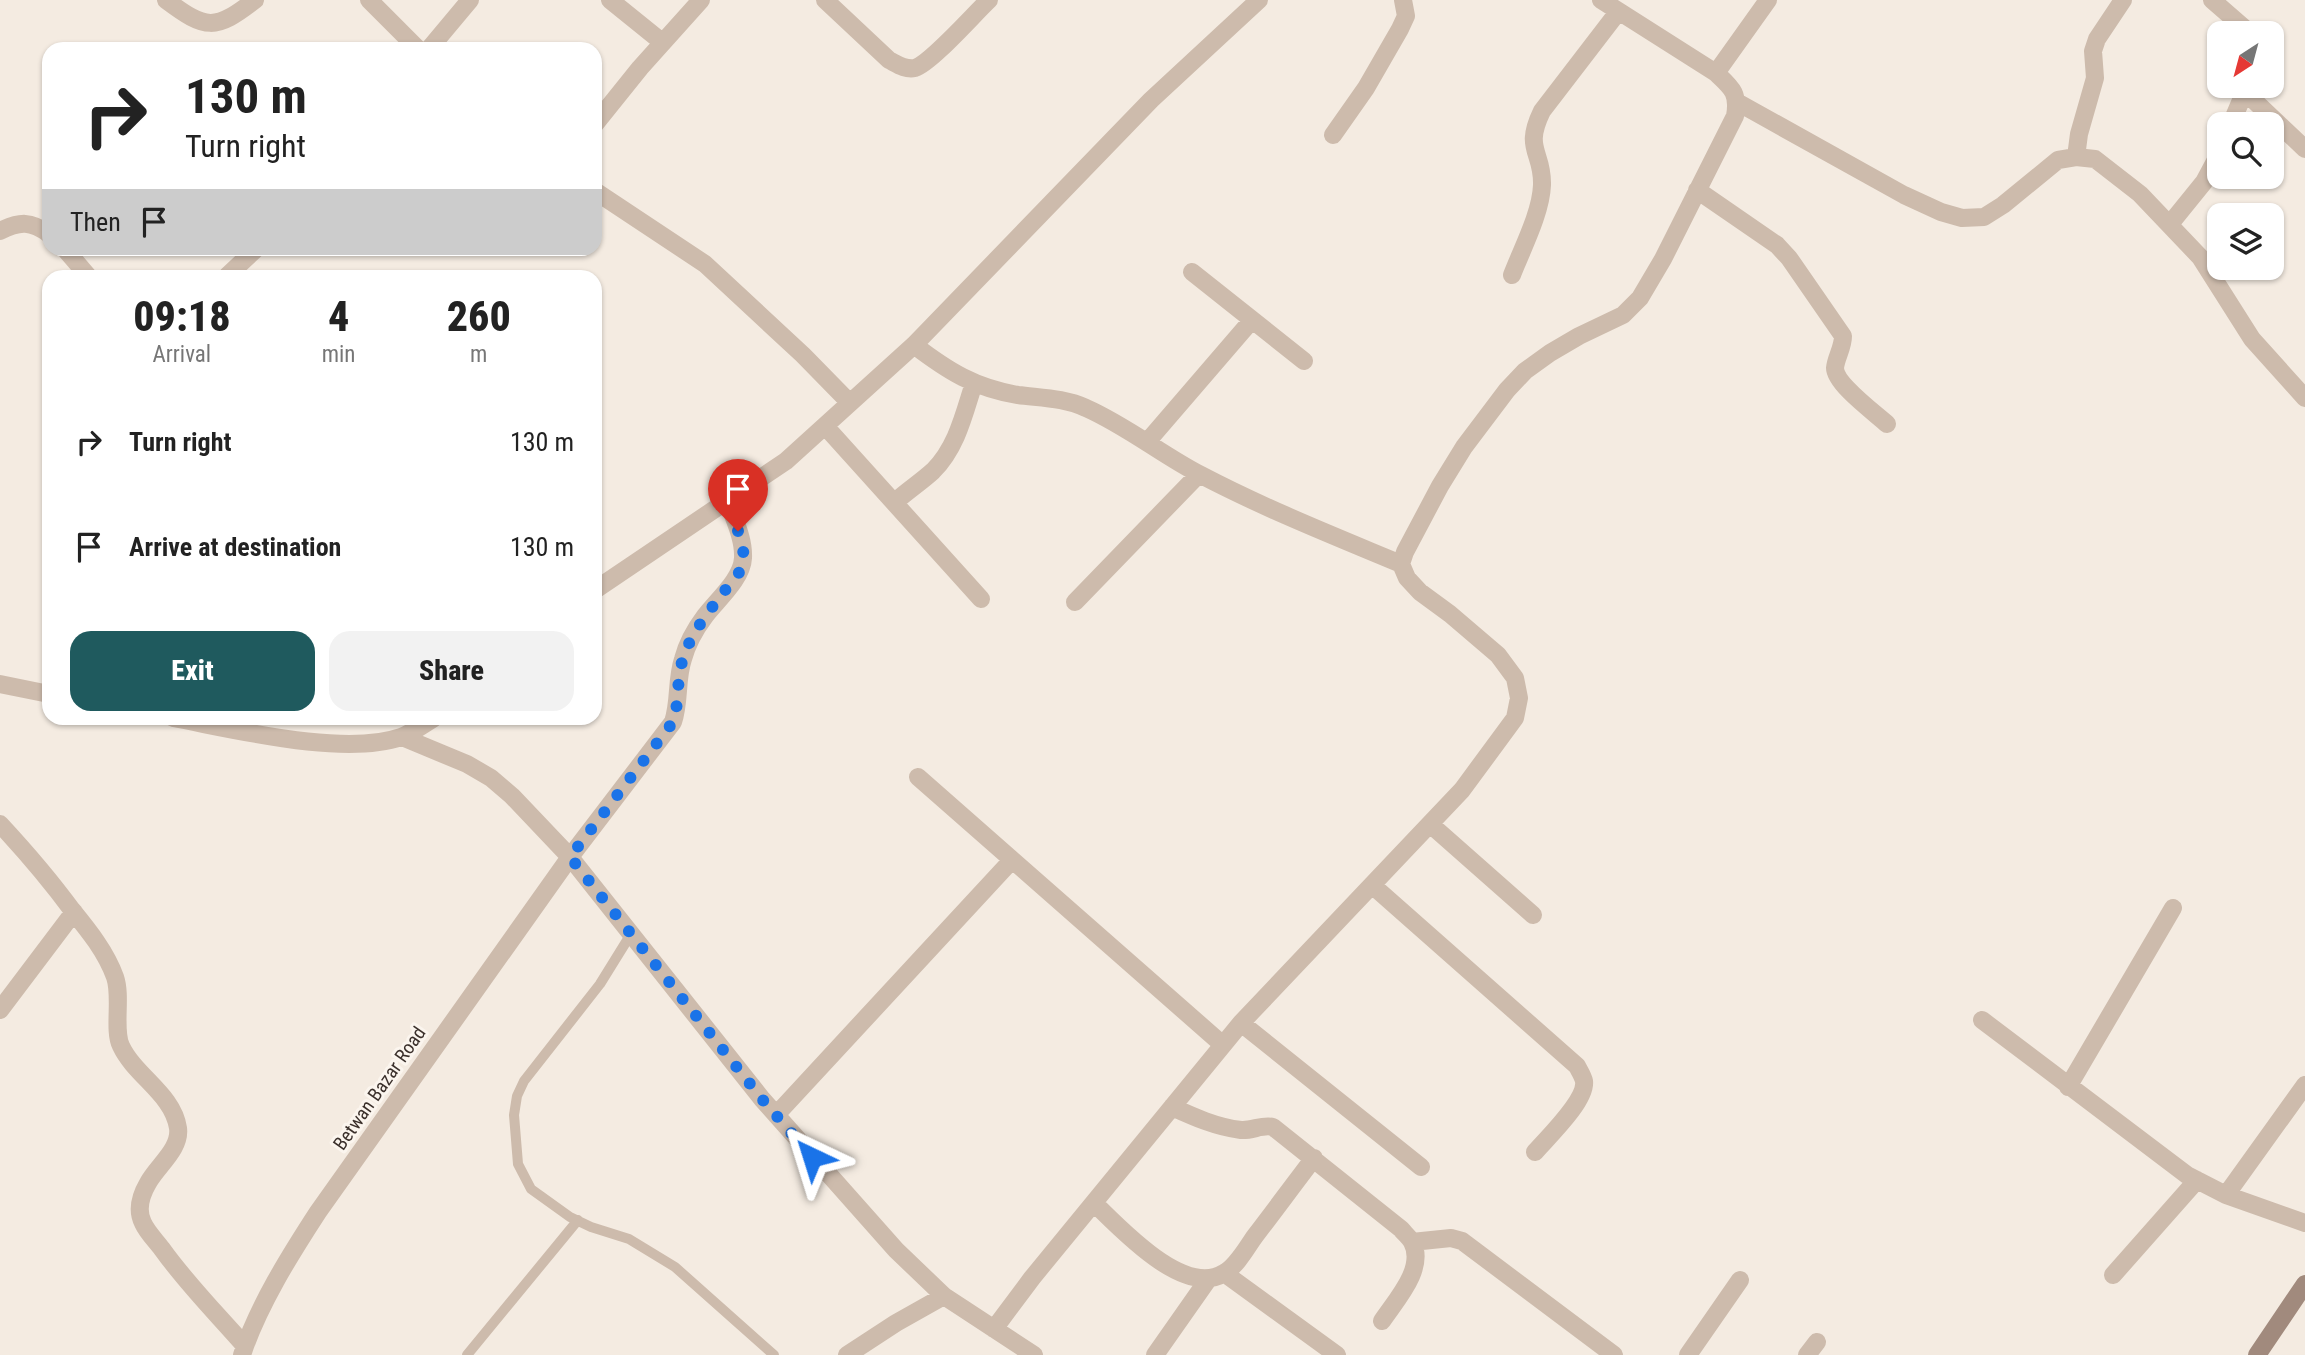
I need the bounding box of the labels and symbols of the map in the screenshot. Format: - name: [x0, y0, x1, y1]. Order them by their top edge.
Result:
- north arrow: [2207, 21, 2284, 98]
- pin: [708, 459, 768, 531]
- street label: Betwan Bazar Road: [328, 1022, 430, 1154]
- position arrow: [775, 1120, 849, 1194]

